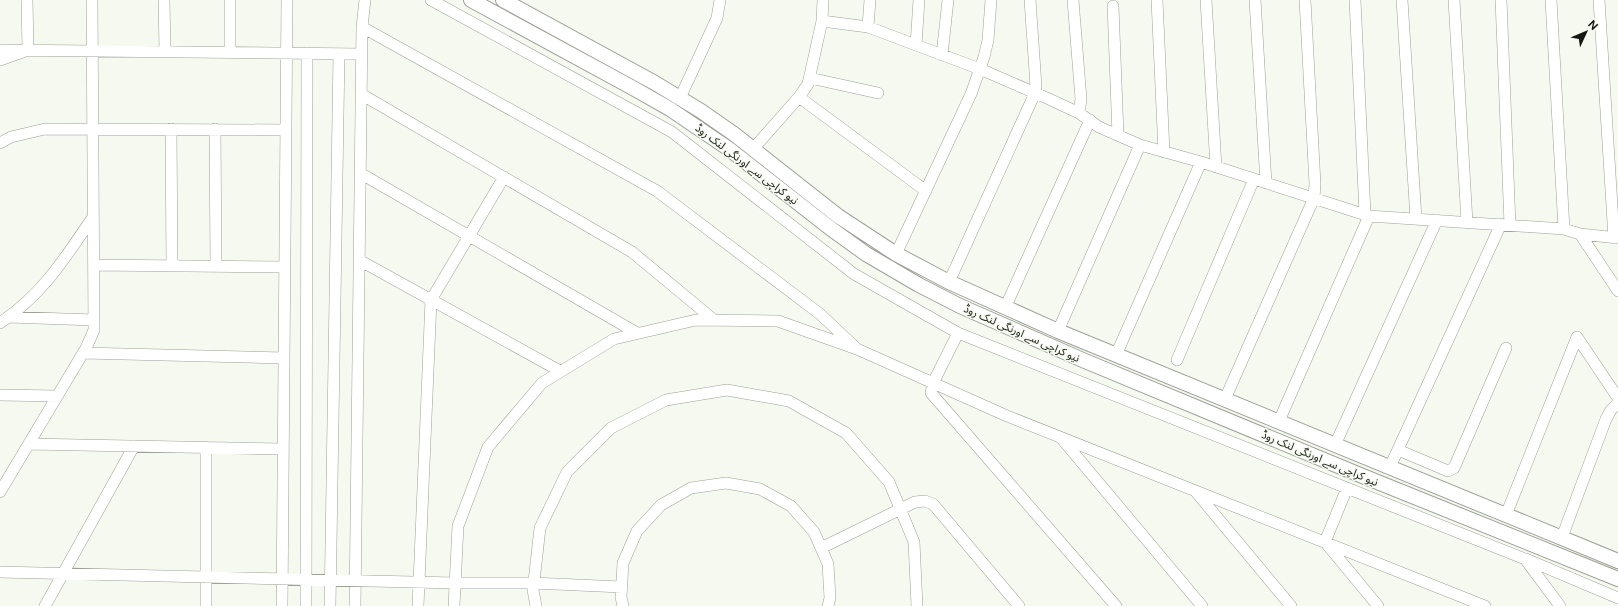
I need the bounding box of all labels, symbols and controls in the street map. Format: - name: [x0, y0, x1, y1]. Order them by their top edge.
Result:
- north arrow: [1566, 12, 1606, 52]
- text: N: [1586, 18, 1600, 32]
- street label: نیو کراچی سے اورنگی لنک روڈ: [692, 121, 801, 208]
- street label: نیو کراچی سے اورنگی لنک روڈ: [961, 302, 1082, 366]
- street label: نیو کراچی سے اورنگی لنک روڈ: [1259, 428, 1380, 490]

